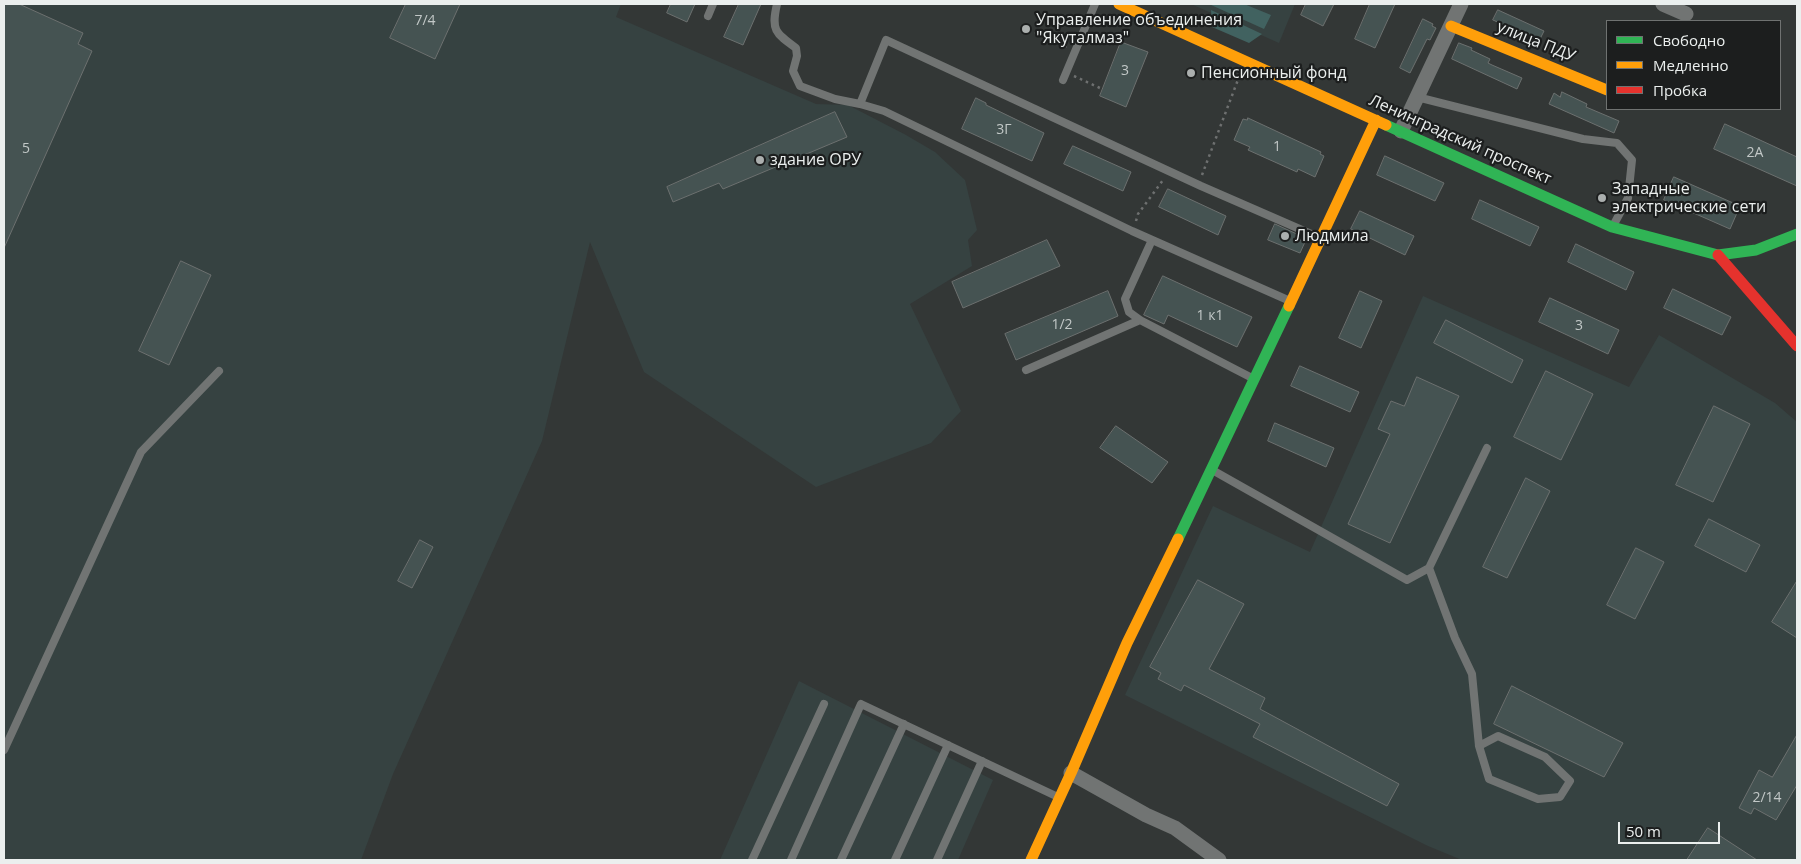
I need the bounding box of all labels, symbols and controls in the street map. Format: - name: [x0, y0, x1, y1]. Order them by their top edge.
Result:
- place label: Управление объединения "Якуталмаз": [1036, 10, 1242, 48]
- house number: 7/4: [414, 13, 436, 29]
- street label: улица ПДУ: [1494, 18, 1578, 66]
- legend: [1606, 20, 1781, 110]
- marker: Управление объединения "Якуталмаз": [1020, 23, 1032, 35]
- text: Свободно: [1653, 30, 1725, 50]
- text: Медленно: [1653, 55, 1729, 75]
- house number: 3: [1121, 63, 1129, 79]
- place label: Пенсионный фонд: [1201, 63, 1346, 83]
- marker: Пенсионный фонд: [1185, 67, 1197, 79]
- text: Пробка: [1653, 80, 1707, 100]
- street label: Ленинградский проспект: [1366, 91, 1554, 189]
- house number: 3Г: [996, 122, 1012, 138]
- house number: 1: [1273, 139, 1281, 155]
- house number: 5: [22, 141, 30, 157]
- house number: 2А: [1747, 145, 1763, 161]
- place label: здание ОРУ: [770, 150, 861, 170]
- marker: здание ОРУ: [754, 154, 766, 166]
- place label: Западные электрические сети: [1612, 179, 1766, 217]
- marker: Западные электрические сети: [1596, 192, 1608, 204]
- place label: Людмила: [1295, 226, 1369, 246]
- marker: Людмила: [1279, 230, 1291, 242]
- house number: 1 к1: [1197, 308, 1223, 324]
- house number: 1/2: [1051, 317, 1073, 333]
- house number: 3: [1575, 318, 1583, 334]
- house number: 2/14: [1752, 790, 1782, 806]
- scale bar: [1621, 812, 1724, 844]
- text: 50 m: [1626, 821, 1661, 841]

